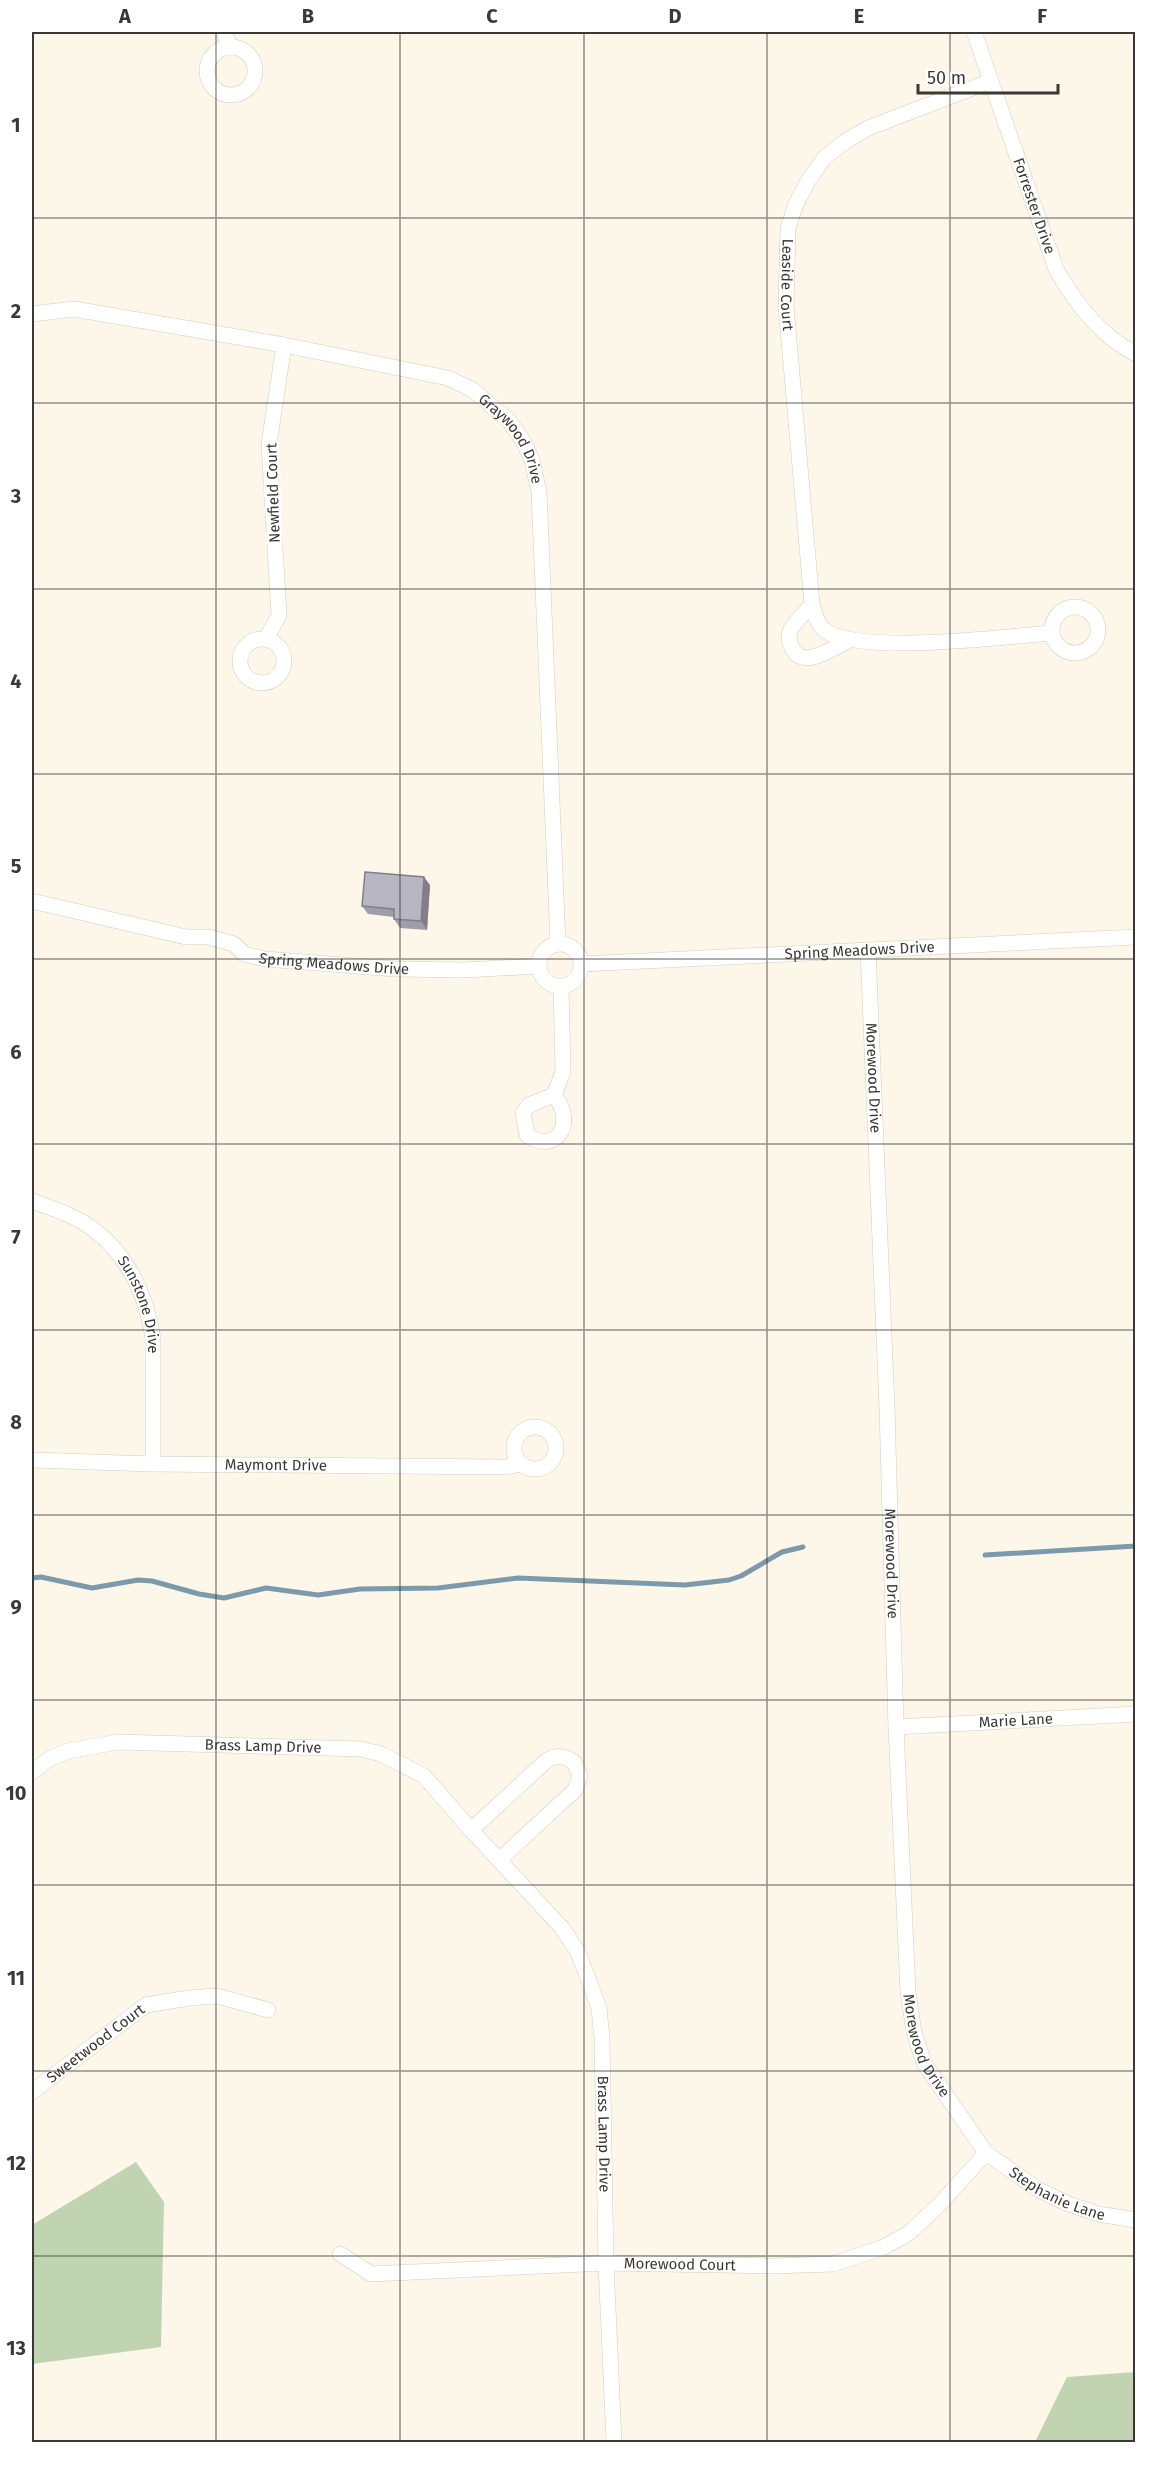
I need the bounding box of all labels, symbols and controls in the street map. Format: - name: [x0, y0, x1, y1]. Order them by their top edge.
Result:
- text: A: [118, 4, 132, 28]
- text: B: [302, 4, 314, 28]
- text: C: [486, 4, 498, 28]
- text: D: [668, 4, 682, 28]
- text: E: [854, 4, 864, 28]
- text: F: [1037, 4, 1047, 28]
- scale bar: [918, 57, 1058, 95]
- text: 50 m: [927, 67, 966, 89]
- text: 1: [11, 113, 21, 137]
- street label: Forrester Drive: [1009, 156, 1059, 256]
- street label: Leaside Court: [777, 238, 797, 332]
- text: 2: [11, 299, 21, 323]
- street label: Graywood Drive: [475, 390, 546, 485]
- street label: Newfield Court: [262, 442, 284, 543]
- text: 3: [10, 484, 21, 508]
- text: 4: [10, 669, 22, 693]
- text: 5: [11, 854, 22, 878]
- street label: Spring Meadows Drive: [784, 938, 935, 963]
- street label: Spring Meadows Drive: [257, 949, 409, 978]
- street label: Morewood Drive: [862, 1022, 885, 1133]
- text: 6: [10, 1040, 22, 1064]
- text: 7: [11, 1225, 21, 1249]
- street label: Sunstone Drive: [114, 1252, 162, 1354]
- text: 8: [10, 1410, 22, 1434]
- street label: Maymont Drive: [225, 1456, 327, 1474]
- street label: Morewood Drive: [881, 1508, 902, 1619]
- text: 9: [10, 1595, 22, 1619]
- street label: Marie Lane: [978, 1710, 1054, 1732]
- street label: Brass Lamp Drive: [205, 1736, 322, 1757]
- text: 10: [6, 1781, 26, 1805]
- text: 11: [7, 1966, 25, 1990]
- street label: Morewood Drive: [899, 1993, 954, 2101]
- street label: Sweetwood Court: [43, 2000, 149, 2087]
- street label: Brass Lamp Drive: [594, 2075, 614, 2193]
- text: 12: [6, 2151, 26, 2175]
- street label: Stephanie Lane: [1006, 2163, 1106, 2224]
- street label: Morewood Court: [624, 2254, 737, 2274]
- text: 13: [6, 2336, 26, 2360]

